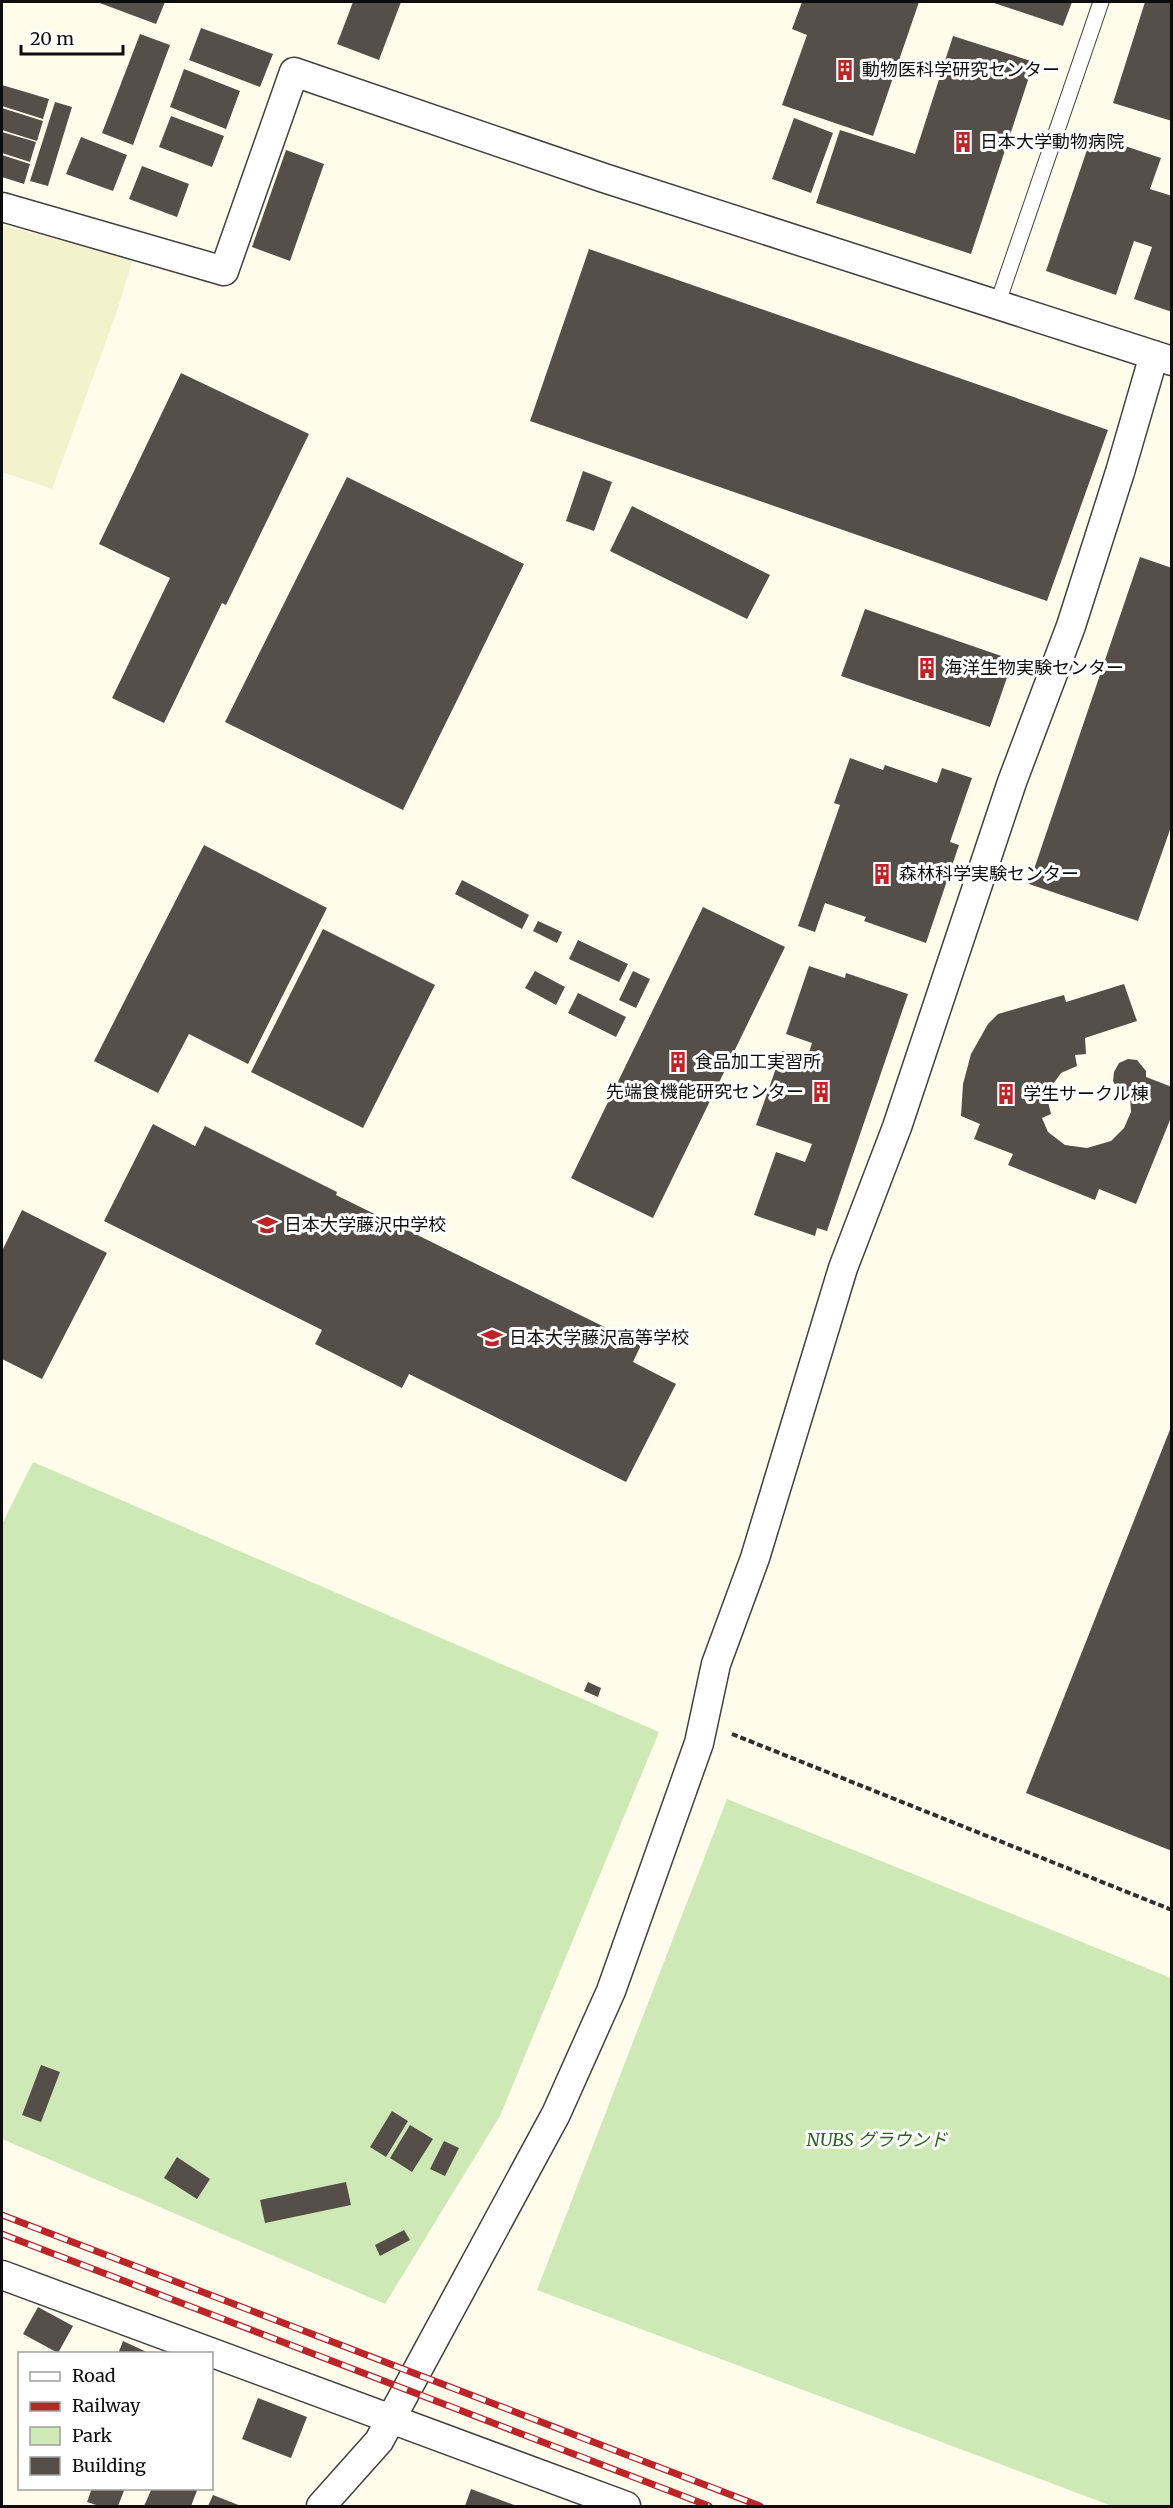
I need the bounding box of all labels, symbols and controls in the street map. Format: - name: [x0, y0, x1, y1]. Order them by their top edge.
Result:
- scale bar: [21, 18, 123, 56]
- text: 20 m: [30, 27, 74, 50]
- building icon: 動物医科学研究センター: [833, 58, 857, 82]
- place label: 動物医科学研究センター: [862, 58, 1060, 81]
- building icon: 日本大学動物病院: [951, 130, 975, 154]
- place label: 日本大学動物病院: [980, 130, 1124, 153]
- building icon: 海洋生物実験センター: [915, 656, 939, 680]
- place label: 海洋生物実験センター: [944, 656, 1124, 679]
- building icon: 森林科学実験センター: [870, 862, 894, 886]
- place label: 森林科学実験センター: [899, 862, 1079, 885]
- building icon: 食品加工実習所: [666, 1050, 690, 1074]
- place label: 食品加工実習所: [695, 1050, 821, 1073]
- place label: 先端食機能研究センター: [606, 1080, 804, 1103]
- building icon: 先端食機能研究センター: [809, 1080, 833, 1104]
- building icon: 学生サークル棟: [994, 1082, 1018, 1106]
- place label: 学生サークル棟: [1023, 1082, 1148, 1105]
- school or university icon: 日本大学藤沢中学校: [255, 1213, 279, 1237]
- place label: 日本大学藤沢中学校: [284, 1213, 446, 1236]
- school or university icon: 日本大学藤沢高等学校: [480, 1326, 504, 1350]
- place label: 日本大学藤沢高等学校: [509, 1326, 689, 1349]
- park label: NUBS グラウンド: [806, 2128, 949, 2151]
- legend: [18, 2352, 213, 2490]
- text: Road: [72, 2364, 116, 2387]
- text: Railway: [72, 2394, 141, 2417]
- text: Park: [72, 2424, 113, 2447]
- text: Building: [72, 2454, 146, 2477]

